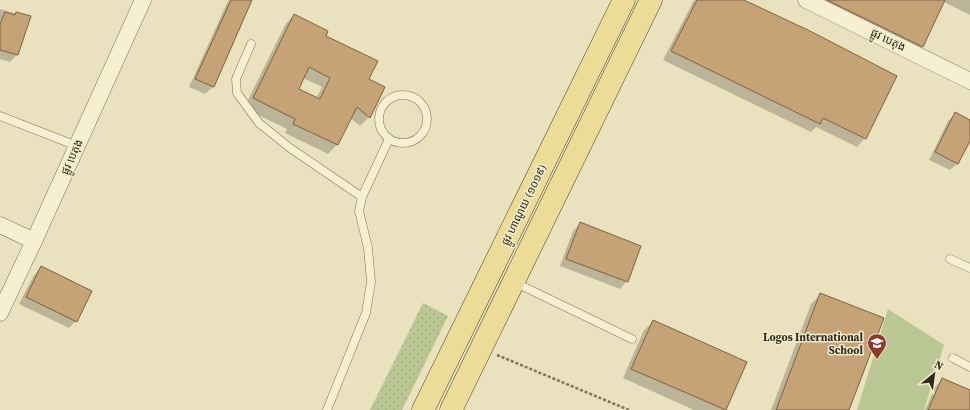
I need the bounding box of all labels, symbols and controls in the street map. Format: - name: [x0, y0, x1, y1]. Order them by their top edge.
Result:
- street label: ផ្លូវ បេតុង: [867, 25, 908, 57]
- street label: ផ្លូវ បេតុង: [58, 137, 88, 178]
- street label: ផ្លូវ ហាណូយ (១០១៩): [498, 162, 552, 249]
- place label: Logos International School: [763, 330, 863, 358]
- school or university icon: Logos International School: [866, 332, 888, 360]
- north arrow: [914, 354, 954, 394]
- text: N: [931, 357, 946, 374]

